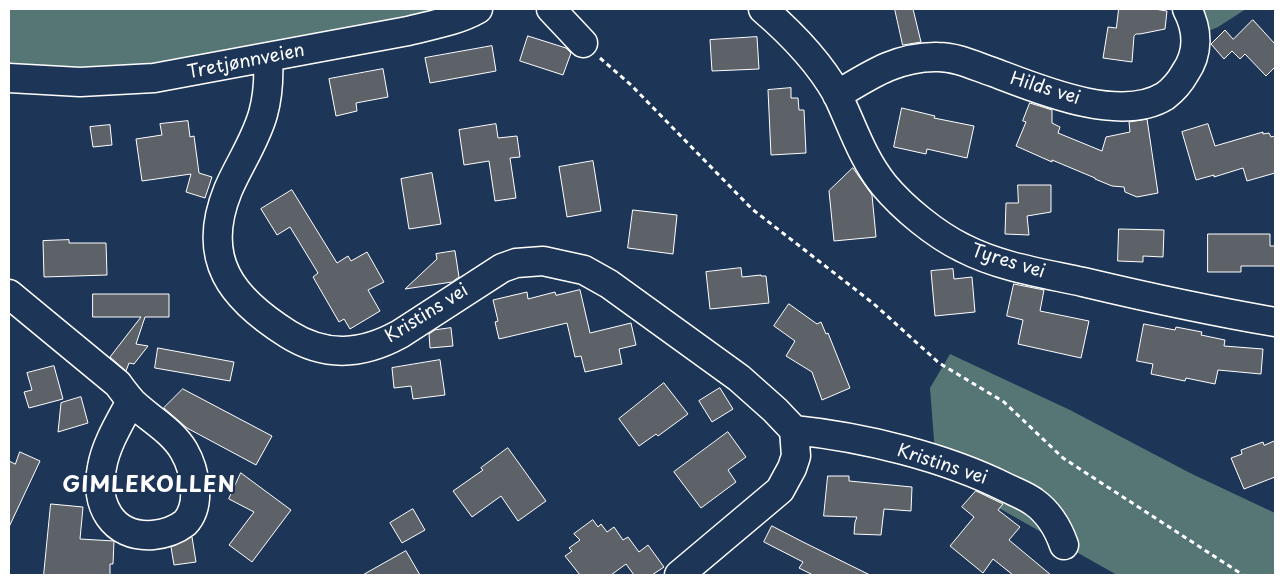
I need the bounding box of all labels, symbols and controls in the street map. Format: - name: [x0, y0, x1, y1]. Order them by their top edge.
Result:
- street label: Tretjønnveien: [185, 40, 307, 84]
- street label: Hilds vei: [1007, 68, 1083, 110]
- street label: Tyres vei: [968, 241, 1048, 283]
- street label: Kristins vei: [382, 280, 472, 348]
- street label: Kristins vei: [894, 440, 990, 490]
- district label: GIMLEKOLLEN: [63, 473, 235, 499]

